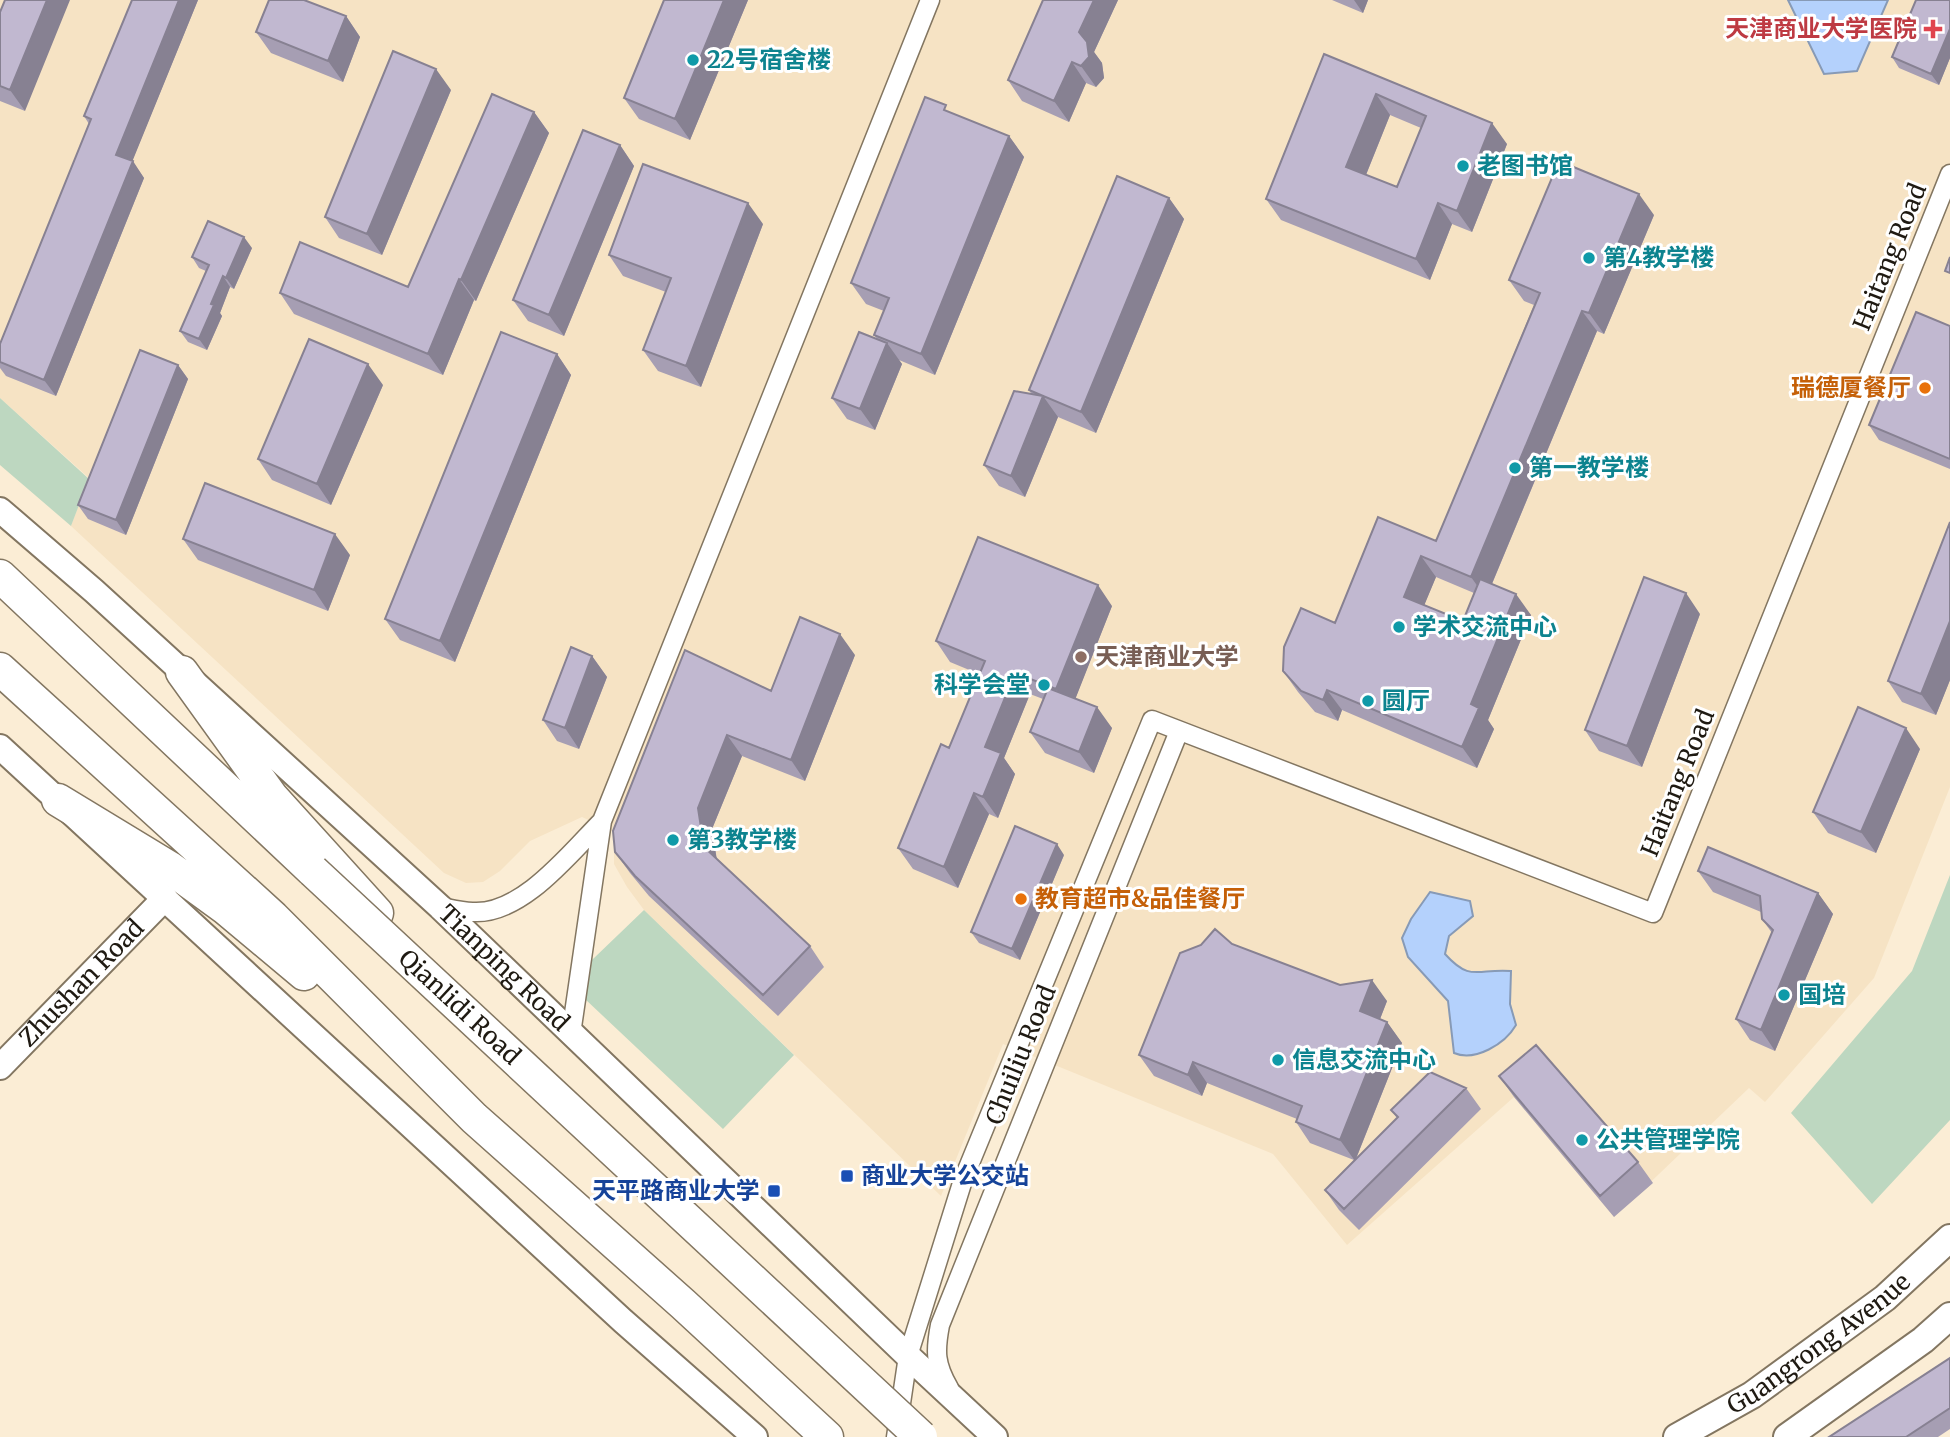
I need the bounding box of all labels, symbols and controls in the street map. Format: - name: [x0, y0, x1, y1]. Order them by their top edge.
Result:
- place label: 天津商业大学医院: [1725, 13, 1917, 44]
- marker: 天津商业大学医院: [1923, 19, 1943, 39]
- place label: 22号宿舍楼: [707, 44, 831, 75]
- marker: 22号宿舍楼: [685, 52, 701, 68]
- place label: 老图书馆: [1477, 150, 1573, 181]
- marker: 老图书馆: [1455, 158, 1471, 174]
- street label: Haitang Road: [1846, 179, 1933, 335]
- place label: 第4教学楼: [1603, 242, 1714, 273]
- marker: 第4教学楼: [1581, 250, 1597, 266]
- place label: 瑞德厦餐厅: [1791, 372, 1911, 403]
- marker: 瑞德厦餐厅: [1917, 380, 1933, 396]
- place label: 第一教学楼: [1529, 452, 1649, 483]
- marker: 第一教学楼: [1507, 460, 1523, 476]
- place label: 学术交流中心: [1413, 611, 1557, 642]
- marker: 学术交流中心: [1391, 619, 1407, 635]
- place label: 天津商业大学: [1095, 641, 1239, 672]
- marker: 天津商业大学: [1073, 649, 1089, 665]
- place label: 科学会堂: [934, 669, 1030, 700]
- marker: 科学会堂: [1036, 677, 1052, 693]
- place label: 圆厅: [1382, 685, 1430, 716]
- marker: 圆厅: [1360, 693, 1376, 709]
- street label: Haitang Road: [1634, 705, 1721, 861]
- place label: 第3教学楼: [687, 824, 797, 855]
- marker: 第3教学楼: [665, 832, 681, 848]
- place label: 教育超市&品佳餐厅: [1035, 883, 1245, 914]
- marker: 教育超市&品佳餐厅: [1013, 891, 1029, 907]
- street label: Tianping Road: [432, 898, 576, 1038]
- street label: Zhushan Road: [12, 913, 150, 1053]
- street label: Qianlidi Road: [392, 943, 527, 1071]
- place label: 国培: [1798, 979, 1846, 1010]
- street label: Chuiliu Road: [979, 981, 1063, 1129]
- marker: 国培: [1776, 987, 1792, 1003]
- place label: 信息交流中心: [1292, 1044, 1436, 1075]
- marker: 信息交流中心: [1270, 1052, 1286, 1068]
- place label: 公共管理学院: [1596, 1124, 1740, 1155]
- marker: 公共管理学院: [1574, 1132, 1590, 1148]
- place label: 商业大学公交站: [861, 1160, 1029, 1191]
- marker: 商业大学公交站: [839, 1168, 855, 1184]
- place label: 天平路商业大学: [592, 1175, 760, 1206]
- marker: 天平路商业大学: [766, 1183, 782, 1199]
- street label: Guangrong Avenue: [1722, 1266, 1917, 1421]

